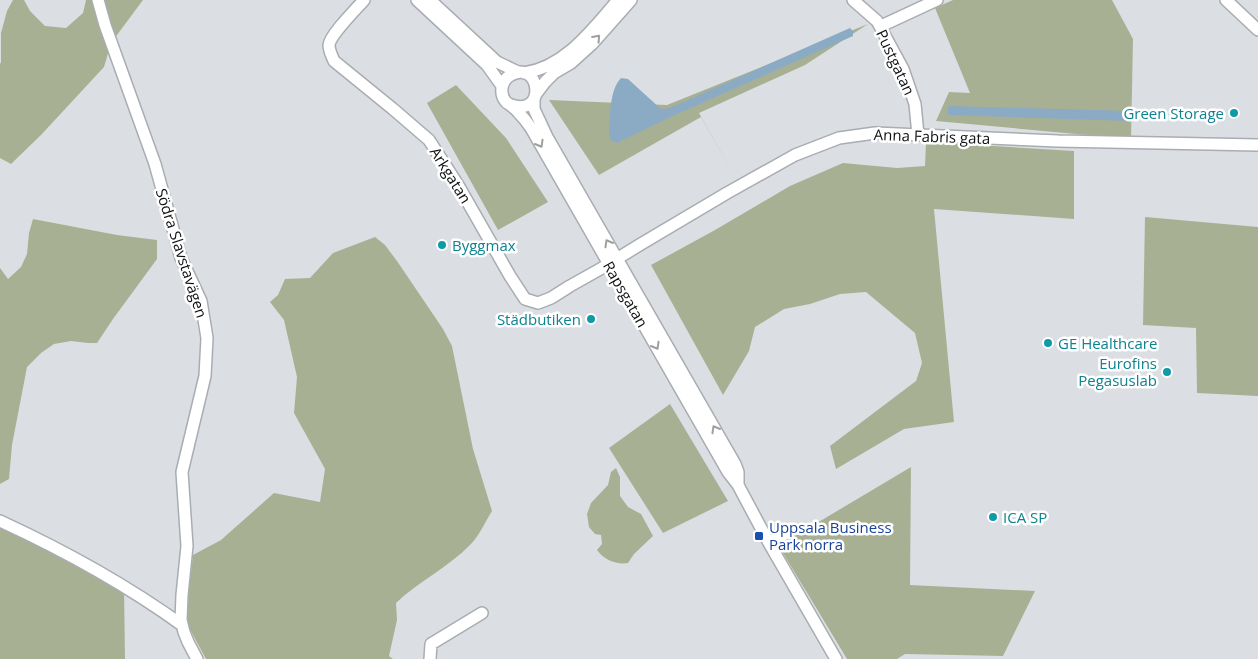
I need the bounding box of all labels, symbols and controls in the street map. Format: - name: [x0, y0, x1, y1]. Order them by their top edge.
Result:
- street label: Pustgatan: [872, 26, 920, 98]
- one-way arrow: [591, 35, 600, 44]
- place label: Green Storage: [1123, 103, 1224, 123]
- marker: Green Storage: [1228, 107, 1240, 119]
- street label: Anna Fabris gata: [873, 124, 991, 148]
- one-way arrow: [534, 139, 544, 148]
- street label: Arkgatan: [426, 143, 476, 207]
- street label: Södra Slavstavägen: [152, 186, 212, 320]
- place label: Byggmax: [452, 235, 516, 255]
- marker: Byggmax: [436, 239, 448, 251]
- one-way arrow: [604, 239, 614, 248]
- street label: Rapsgatan: [599, 257, 653, 331]
- place label: Städbutiken: [497, 309, 581, 329]
- marker: Städbutiken: [585, 313, 597, 325]
- place label: GE Healthcare: [1058, 333, 1157, 353]
- marker: GE Healthcare: [1042, 337, 1054, 349]
- one-way arrow: [650, 341, 660, 350]
- place label: Eurofins Pegasuslab: [1078, 353, 1157, 390]
- marker: Eurofins Pegasuslab: [1161, 366, 1173, 378]
- one-way arrow: [711, 425, 721, 434]
- place label: ICA SP: [1003, 507, 1047, 527]
- marker: ICA SP: [987, 511, 999, 523]
- place label: Uppsala Business Park norra: [769, 517, 892, 554]
- marker: Uppsala Business Park norra: [753, 530, 765, 542]

